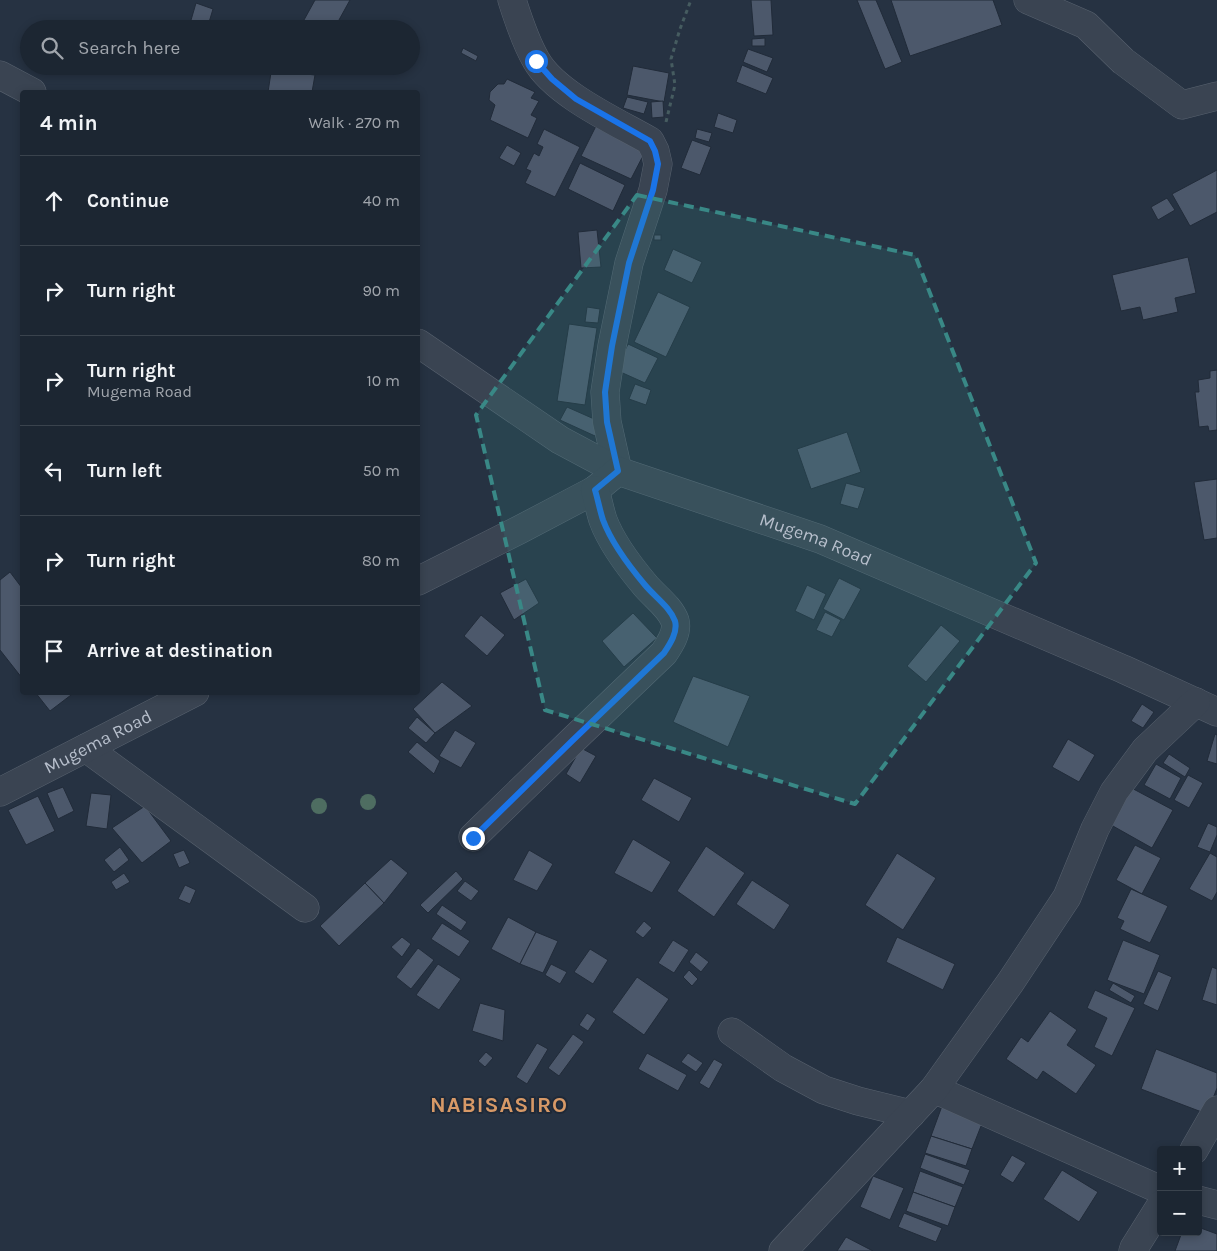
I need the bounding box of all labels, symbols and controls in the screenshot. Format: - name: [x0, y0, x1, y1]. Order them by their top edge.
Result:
- search box: [20, 20, 420, 75]
- icon: search: [38, 34, 66, 62]
- text: Search here: [78, 37, 180, 59]
- route start: [525, 50, 548, 73]
- text: 4 min: [40, 111, 98, 135]
- text: Walk · 270 m: [308, 113, 400, 132]
- icon: ahead: [40, 187, 68, 215]
- text: Continue: [87, 190, 169, 212]
- text: 40 m: [363, 191, 400, 210]
- icon: right: [40, 277, 68, 305]
- text: Turn right: [87, 280, 176, 302]
- text: 90 m: [362, 281, 400, 300]
- text: Turn right: [87, 360, 176, 382]
- icon: right: [40, 367, 68, 395]
- text: 10 m: [366, 371, 400, 390]
- text: Mugema Road: [87, 382, 192, 401]
- icon: left: [40, 457, 68, 485]
- text: Turn left: [87, 460, 162, 482]
- text: 50 m: [363, 461, 400, 480]
- street label: Mugema Road: [757, 508, 875, 571]
- icon: right: [40, 547, 68, 575]
- text: Turn right: [87, 550, 176, 572]
- text: 80 m: [362, 551, 400, 570]
- icon: arrive: [40, 637, 68, 665]
- text: Arrive at destination: [87, 640, 273, 662]
- street label: Mugema Road: [40, 705, 155, 779]
- route end: [462, 827, 485, 850]
- district label: NABISASIRO: [430, 1092, 568, 1118]
- map controls: [1157, 1146, 1202, 1236]
- button: +: [1157, 1146, 1202, 1191]
- button: −: [1157, 1191, 1202, 1236]

